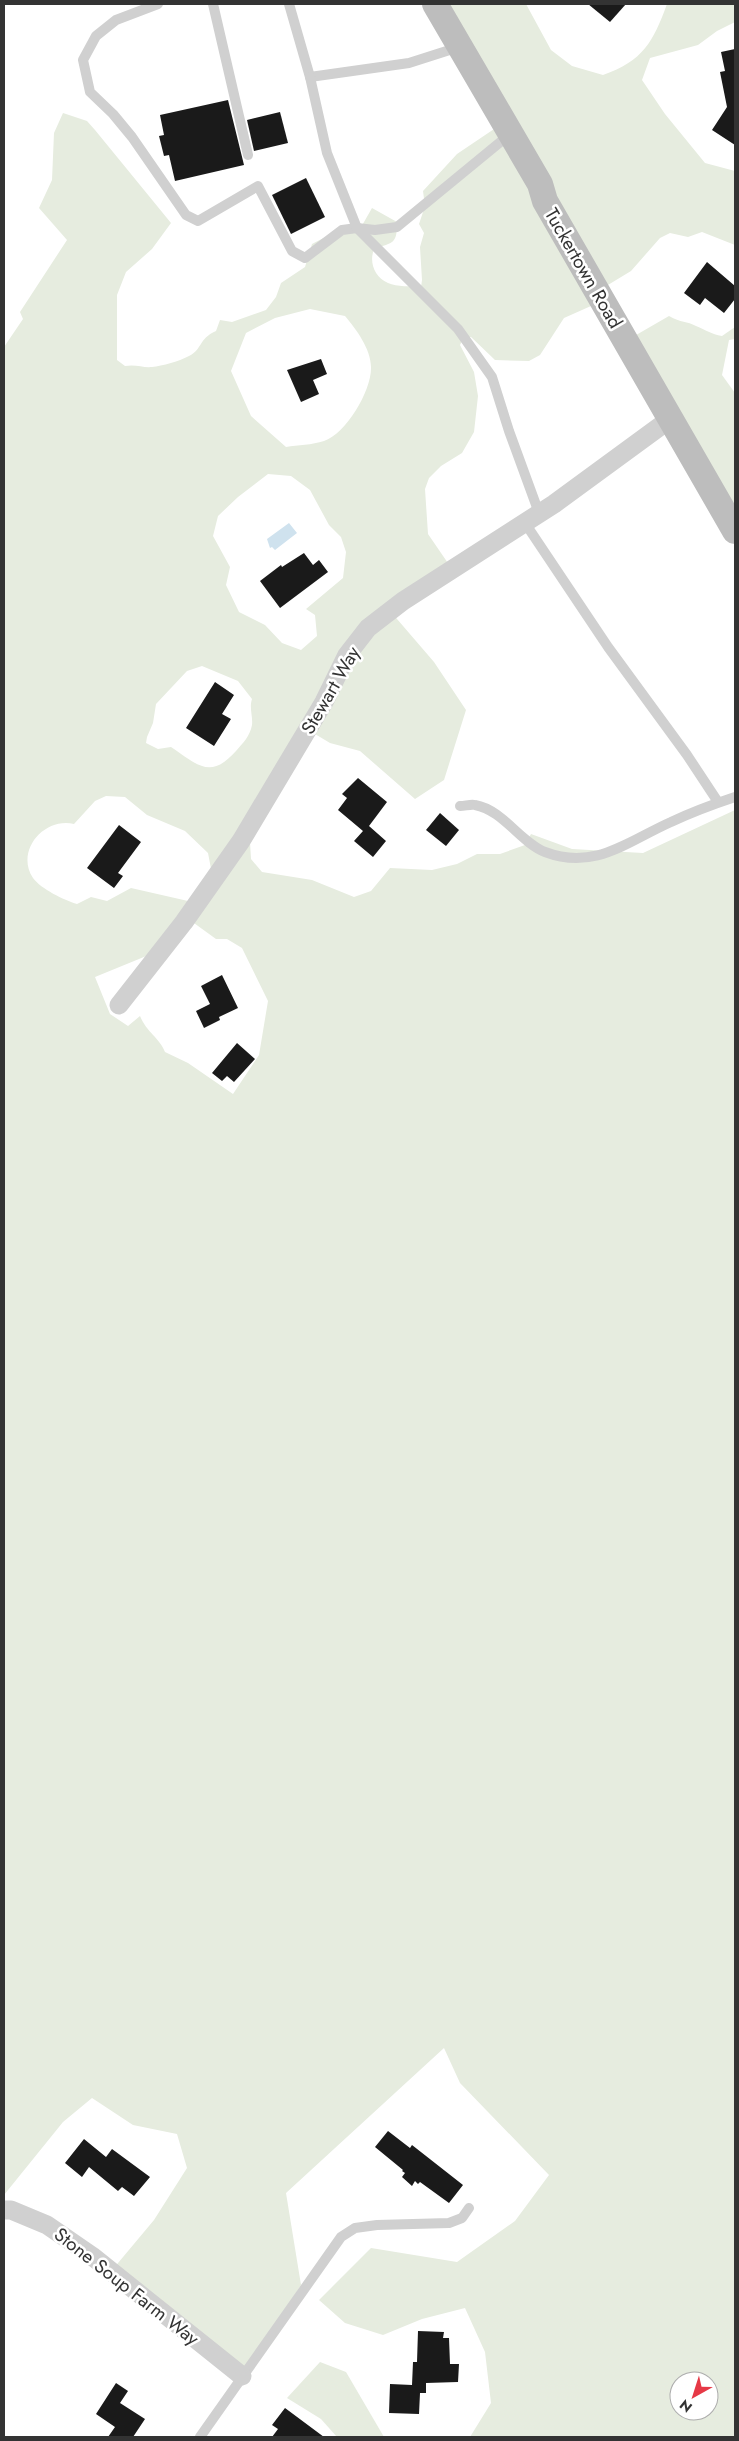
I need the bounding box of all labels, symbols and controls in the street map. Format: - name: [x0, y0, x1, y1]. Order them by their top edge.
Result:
- street label: Tuckertown Road: [538, 203, 629, 333]
- street label: Stewart Way: [294, 641, 367, 739]
- street label: Stone Soup Farm Way: [48, 2221, 205, 2352]
- north arrow: [669, 2371, 719, 2421]
- text: N: [675, 2395, 696, 2417]

